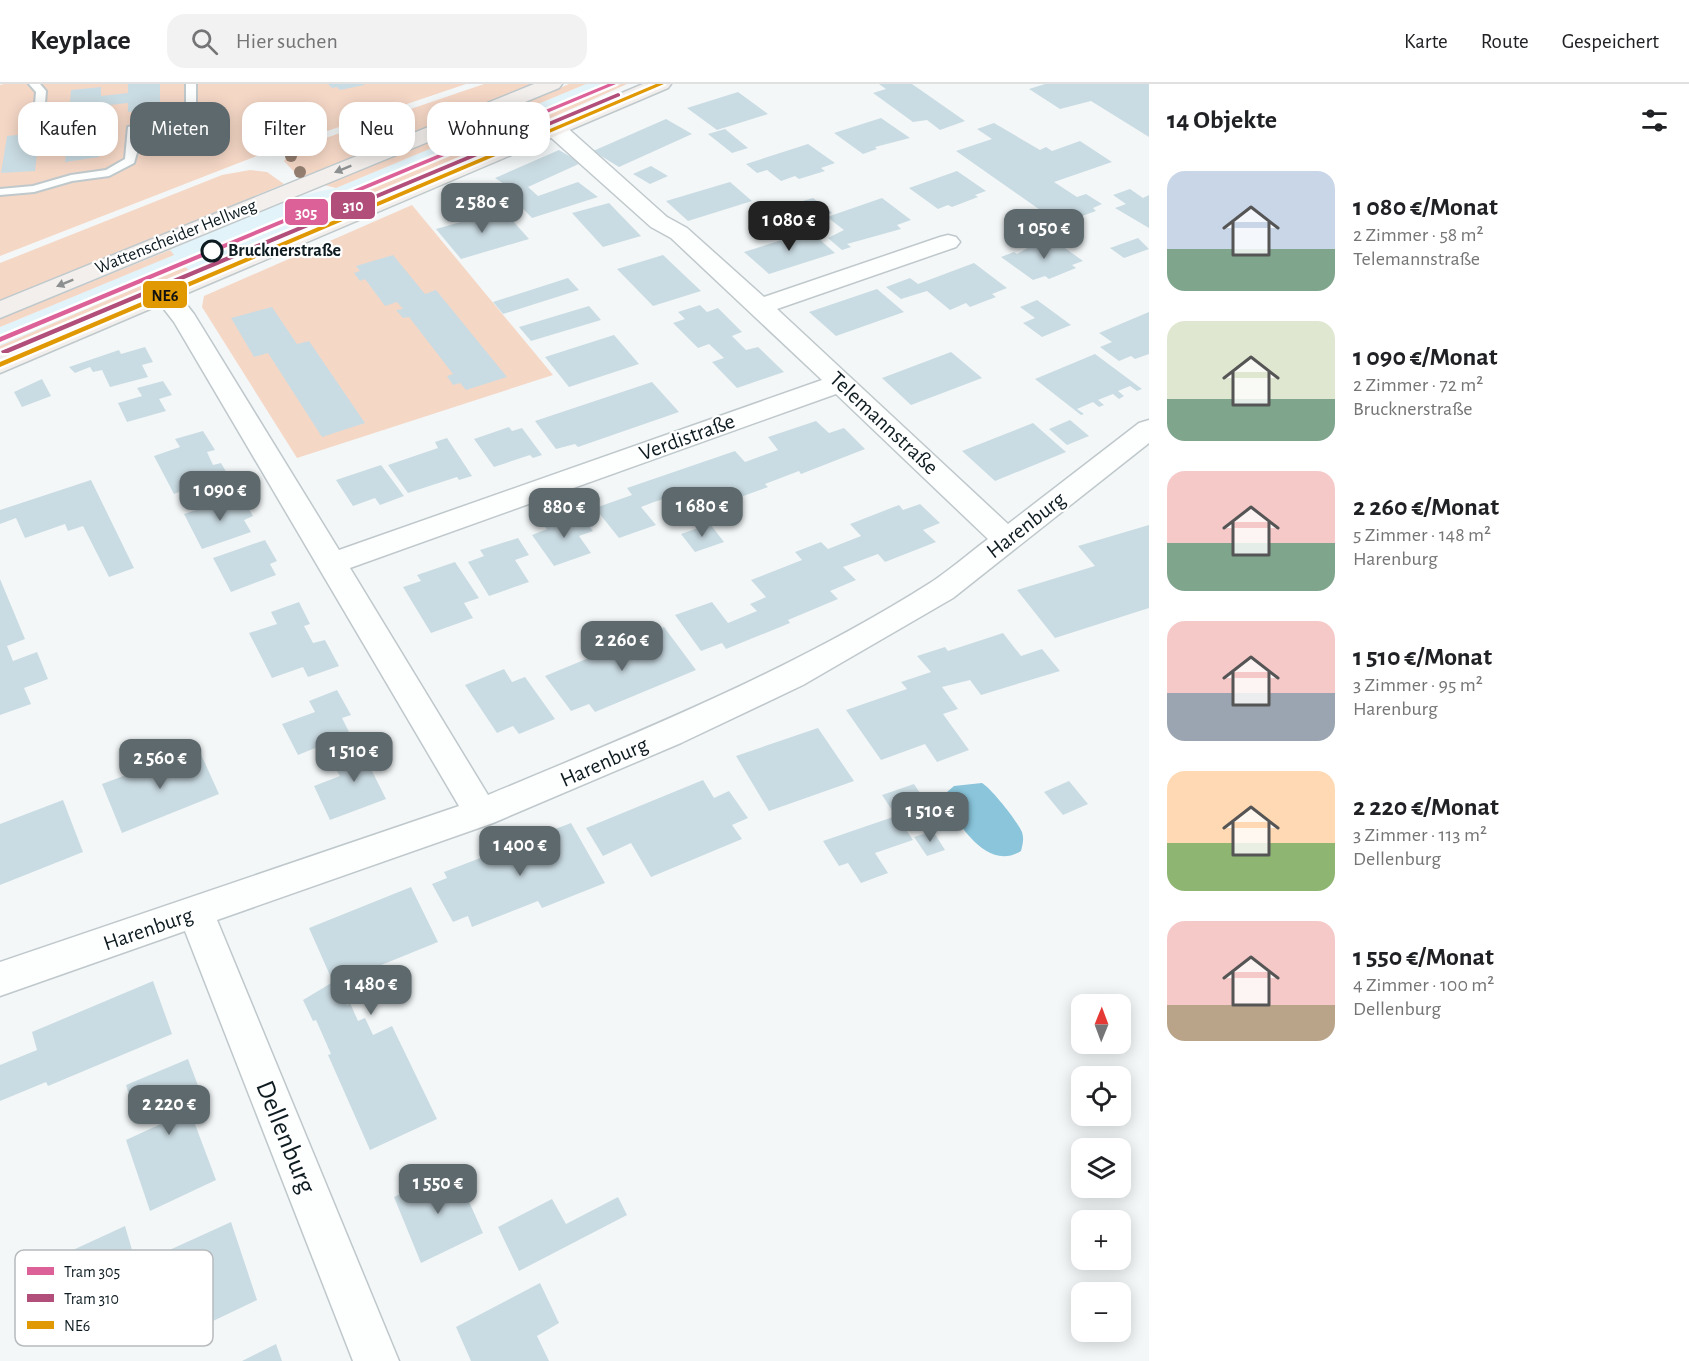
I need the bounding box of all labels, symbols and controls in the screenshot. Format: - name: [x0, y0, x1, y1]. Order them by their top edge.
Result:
- search box: [167, 14, 587, 68]
- icon: search: [188, 25, 221, 58]
- text: Keyplace: [30, 27, 131, 55]
- text: Hier suchen: [236, 30, 338, 52]
- text: Karte: [1404, 31, 1448, 52]
- text: Route: [1481, 31, 1529, 52]
- text: Gespeichert: [1562, 31, 1659, 52]
- chip: Kaufen: [18, 102, 118, 156]
- chip: Mieten: [130, 102, 230, 156]
- chip: Filter: [242, 102, 327, 156]
- chip: Neu: [339, 102, 415, 156]
- chip: Wohnung: [427, 102, 550, 156]
- icon: filters: [1638, 104, 1671, 137]
- text: 14 Objekte: [1167, 107, 1277, 133]
- one-way arrow: [333, 164, 351, 174]
- pin: 2 580 €: [427, 183, 537, 234]
- line badge: 310: [330, 191, 376, 220]
- text: 2 580 €: [455, 192, 509, 212]
- text: 1 080 €/Monat: [1353, 194, 1498, 220]
- icon: home: [1215, 195, 1287, 267]
- street label: Wattenscheider Hellweg: [93, 196, 259, 278]
- line badge: 305: [284, 198, 329, 226]
- text: 310: [343, 198, 364, 214]
- pin: 1 080 €: [734, 201, 844, 252]
- text: 305: [295, 205, 317, 221]
- pin: 1 050 €: [989, 209, 1099, 260]
- text: 1 080 €: [762, 210, 816, 230]
- text: 1 050 €: [1018, 218, 1070, 238]
- text: 2 Zimmer · 58 m²: [1353, 225, 1484, 245]
- marker: Brucknerstraße: [201, 240, 223, 262]
- place label: Brucknerstraße: [228, 242, 341, 260]
- text: Telemannstraße: [1353, 249, 1480, 269]
- one-way arrow: [56, 279, 74, 288]
- line badge: NE6: [142, 280, 188, 309]
- text: NE6: [152, 288, 179, 304]
- text: 1 090 €/Monat: [1353, 344, 1497, 370]
- icon: home: [1215, 345, 1287, 417]
- street label: Telemannstraße: [825, 367, 943, 479]
- text: 2 Zimmer · 72 m²: [1353, 375, 1483, 395]
- text: Brucknerstraße: [1353, 399, 1473, 419]
- street label: Verdistraße: [636, 410, 738, 464]
- pin: 1 090 €: [165, 471, 275, 522]
- text: 1 090 €: [193, 480, 247, 500]
- pin: 1 680 €: [647, 487, 757, 538]
- street label: Harenburg: [982, 487, 1070, 562]
- pin: 880 €: [522, 488, 606, 539]
- text: 2 260 €/Monat: [1353, 494, 1499, 520]
- icon: home: [1215, 495, 1287, 567]
- text: 1 680 €: [676, 496, 728, 516]
- text: 880 €: [543, 497, 585, 517]
- text: 5 Zimmer · 148 m²: [1353, 525, 1491, 545]
- text: Harenburg: [1353, 549, 1438, 569]
- pin: 2 260 €: [567, 621, 677, 672]
- text: 2 260 €: [595, 630, 649, 650]
- text: 1 510 €/Monat: [1353, 644, 1492, 670]
- icon: home: [1215, 645, 1287, 717]
- text: 3 Zimmer · 95 m²: [1353, 675, 1483, 695]
- text: Harenburg: [1353, 699, 1438, 719]
- pin: 1 510 €: [299, 732, 409, 783]
- street label: Harenburg: [557, 733, 651, 791]
- pin: 2 560 €: [105, 739, 215, 790]
- text: 1 510 €: [330, 741, 378, 761]
- text: 2 560 €: [133, 748, 187, 768]
- pin: 1 510 €: [875, 792, 985, 843]
- text: 2 220 €/Monat: [1353, 794, 1499, 820]
- icon: home: [1215, 795, 1287, 867]
- text: 1 510 €: [906, 801, 954, 821]
- text: 3 Zimmer · 113 m²: [1353, 825, 1487, 845]
- pin: 1 400 €: [465, 826, 575, 877]
- text: 1 400 €: [493, 835, 547, 855]
- text: Dellenburg: [1353, 849, 1441, 869]
- street label: Harenburg: [100, 903, 196, 955]
- text: 1 550 €/Monat: [1353, 944, 1494, 970]
- icon: home: [1215, 945, 1287, 1017]
- pin: 1 480 €: [316, 965, 426, 1016]
- text: 1 480 €: [345, 974, 397, 994]
- text: 4 Zimmer · 100 m²: [1353, 975, 1494, 995]
- north arrow: [1071, 994, 1131, 1054]
- map controls: [1071, 994, 1131, 1342]
- text: Dellenburg: [1353, 999, 1441, 1019]
- button: locate: [1071, 1066, 1131, 1126]
- street label: Dellenburg: [251, 1077, 321, 1198]
- pin: 2 220 €: [114, 1085, 224, 1136]
- text: 2 220 €: [142, 1094, 196, 1114]
- button: layers: [1071, 1138, 1131, 1198]
- pin: 1 550 €: [383, 1164, 493, 1215]
- text: 1 550 €: [413, 1173, 463, 1193]
- button: +: [1071, 1210, 1131, 1270]
- legend: [15, 1250, 213, 1346]
- text: Tram 305: [64, 1264, 120, 1280]
- button: −: [1071, 1282, 1131, 1342]
- text: Tram 310: [64, 1291, 119, 1307]
- text: NE6: [64, 1318, 90, 1334]

